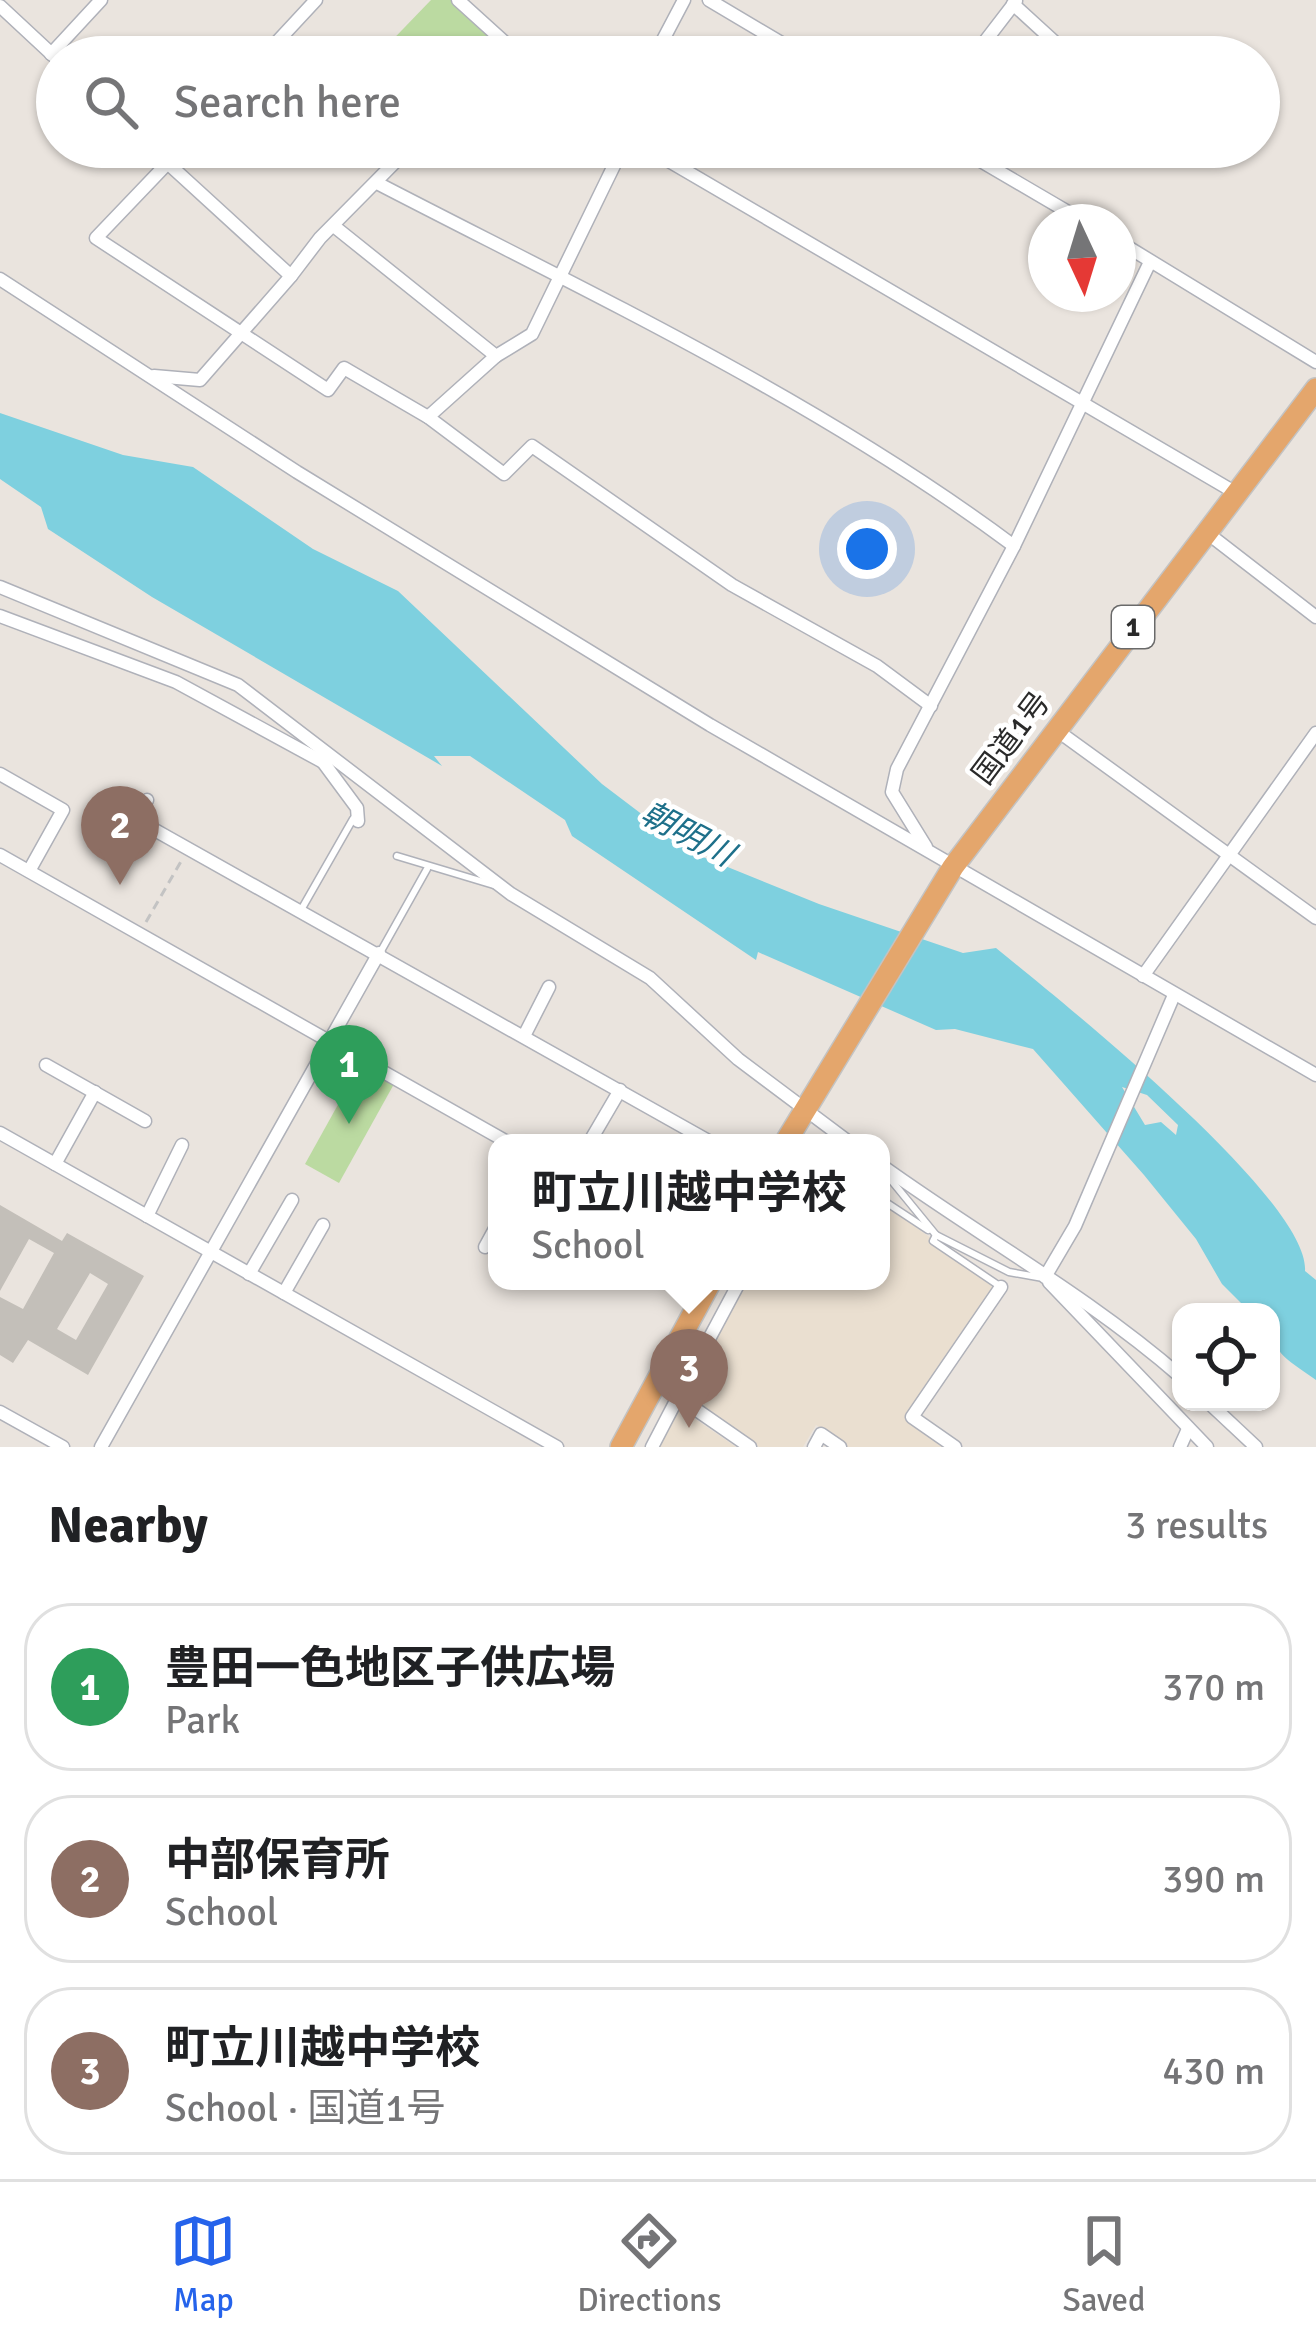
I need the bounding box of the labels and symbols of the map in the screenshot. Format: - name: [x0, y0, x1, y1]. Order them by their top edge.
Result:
- north arrow: [1028, 204, 1136, 312]
- your location: [837, 519, 897, 579]
- road number: 1: [1112, 606, 1154, 648]
- street label: 国道1号: [965, 685, 1058, 792]
- pin: 2: [81, 786, 159, 885]
- water label: 朝明川: [634, 793, 743, 877]
- pin: 1: [310, 1025, 388, 1124]
- pin: 3: [650, 1329, 728, 1428]

